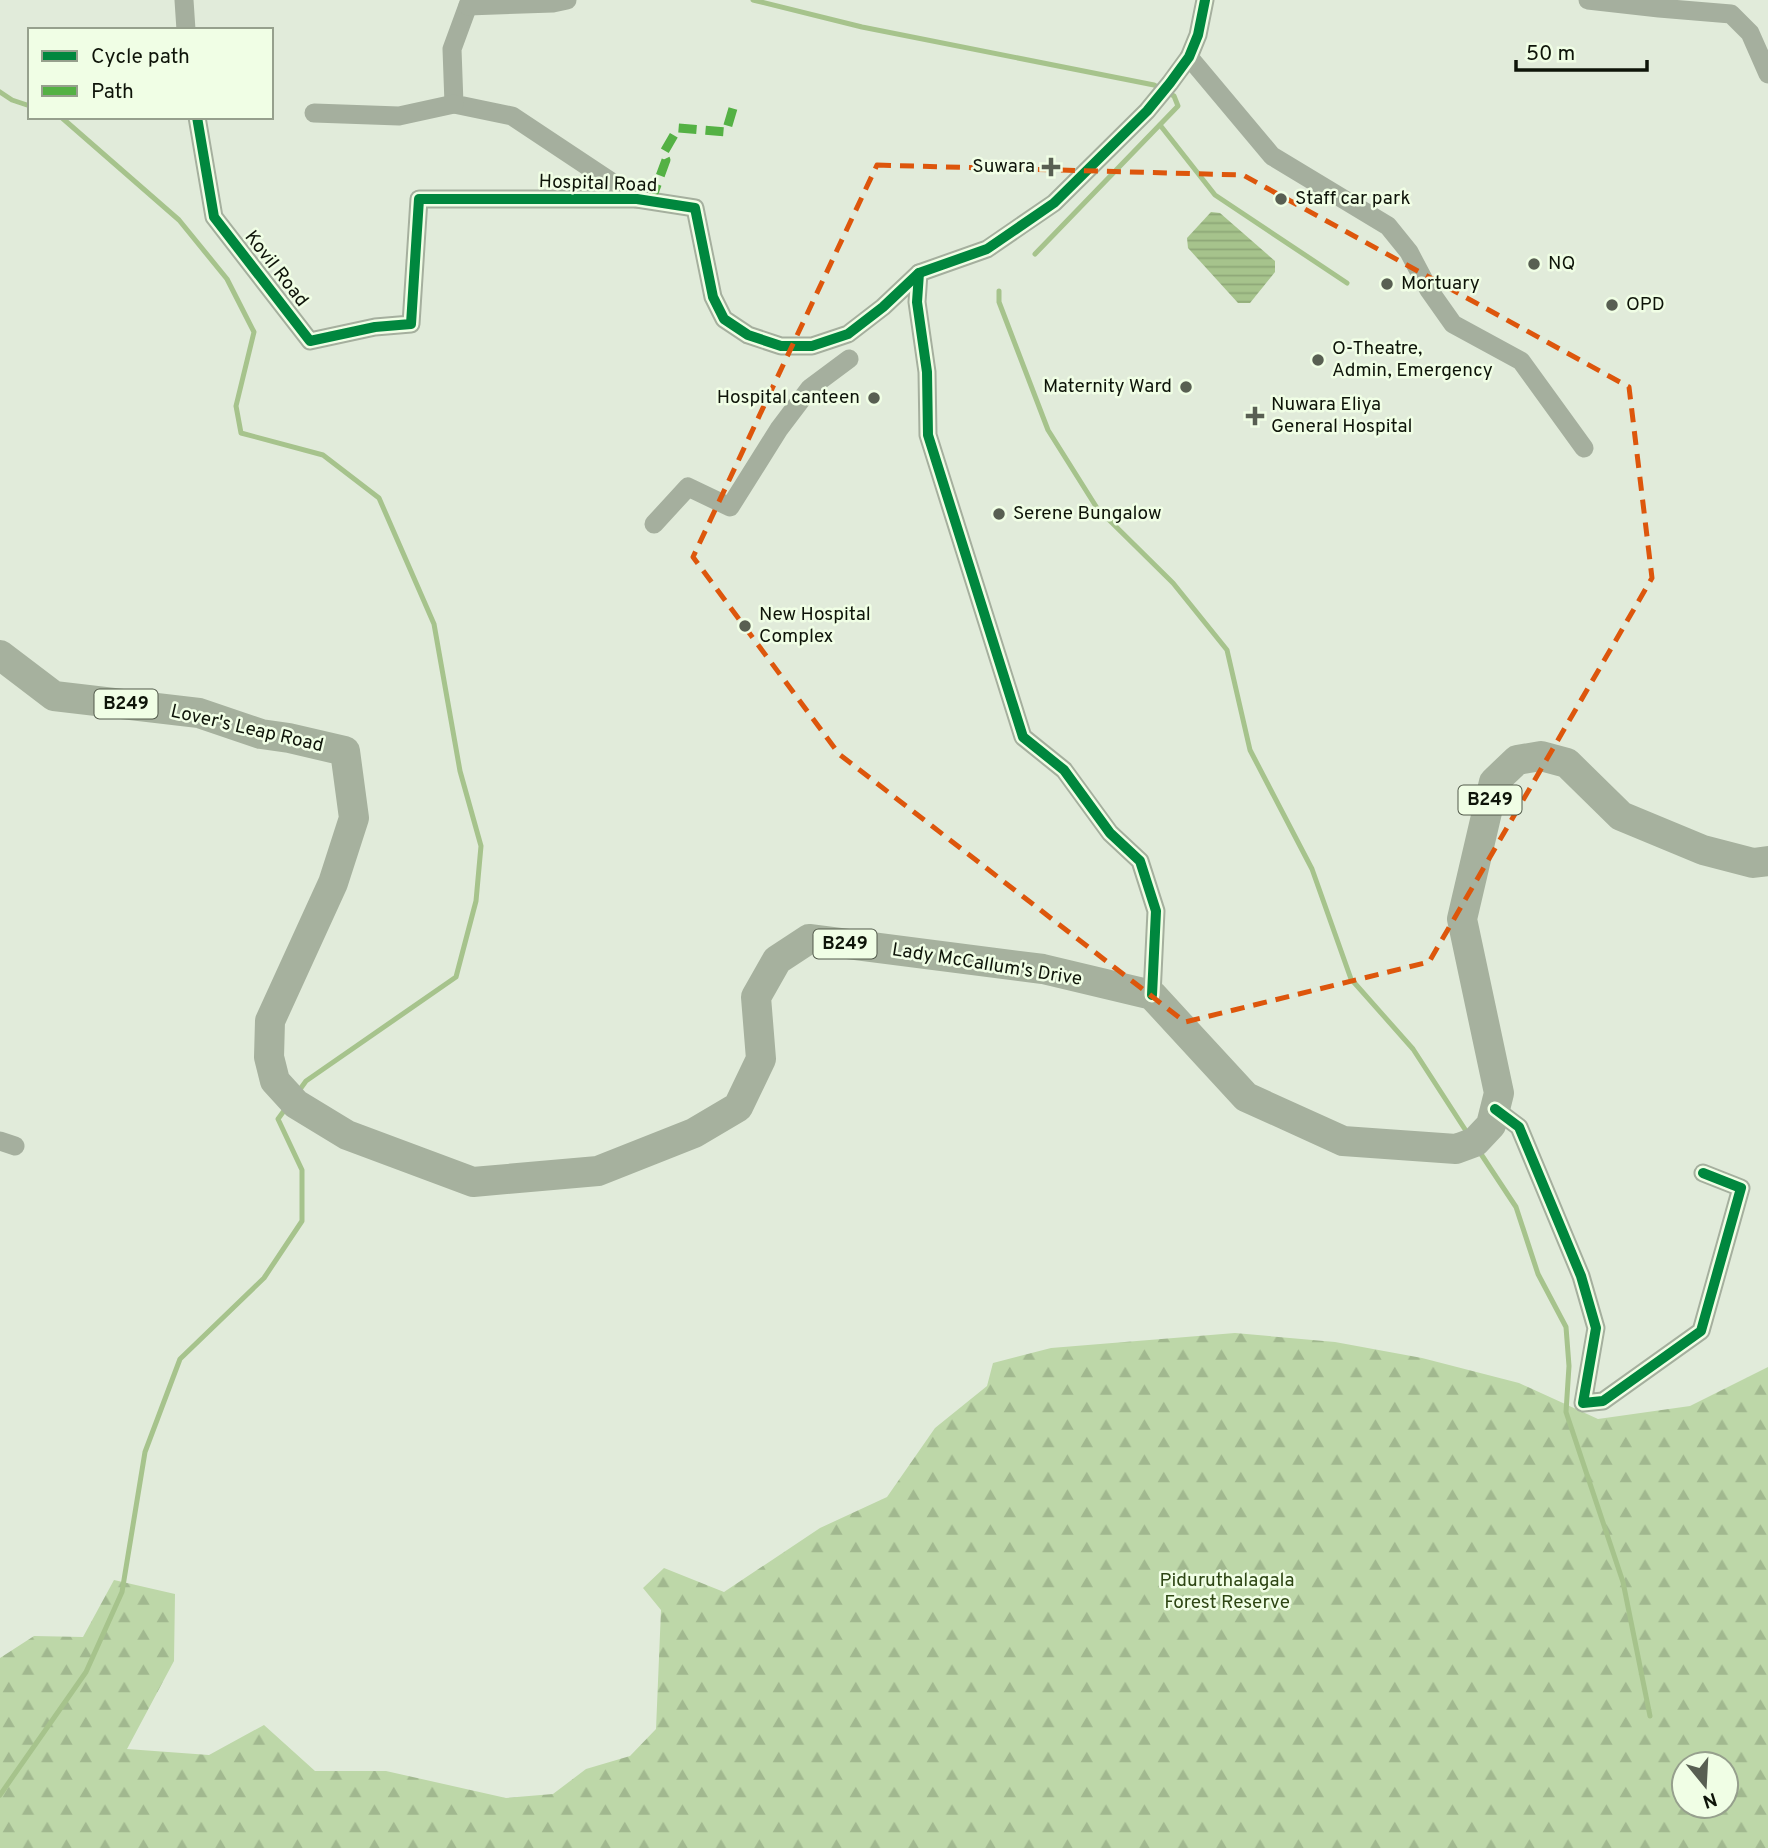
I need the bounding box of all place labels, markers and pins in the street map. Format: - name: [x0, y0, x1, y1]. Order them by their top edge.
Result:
- place label: Suwara: [972, 155, 1035, 179]
- marker: Suwara: [1041, 157, 1061, 177]
- place label: Staff car park: [1295, 187, 1410, 211]
- marker: Staff car park: [1273, 191, 1289, 207]
- place label: NQ: [1548, 252, 1575, 276]
- marker: NQ: [1526, 256, 1542, 272]
- place label: Mortuary: [1401, 272, 1480, 296]
- marker: Mortuary: [1379, 276, 1395, 292]
- place label: OPD: [1626, 293, 1665, 317]
- marker: OPD: [1604, 297, 1620, 313]
- place label: O-Theatre, Admin, Emergency: [1332, 337, 1493, 383]
- marker: O-Theatre, Admin, Emergency: [1310, 352, 1326, 368]
- place label: Maternity Ward: [1043, 375, 1172, 399]
- marker: Maternity Ward: [1178, 379, 1194, 395]
- place label: Hospital canteen: [717, 386, 860, 410]
- marker: Hospital canteen: [866, 390, 882, 406]
- place label: Nuwara Eliya General Hospital: [1271, 393, 1413, 439]
- marker: Nuwara Eliya General Hospital: [1245, 406, 1265, 426]
- place label: Serene Bungalow: [1013, 502, 1162, 526]
- marker: Serene Bungalow: [991, 506, 1007, 522]
- place label: New Hospital Complex: [759, 603, 871, 649]
- marker: New Hospital Complex: [737, 618, 753, 634]

